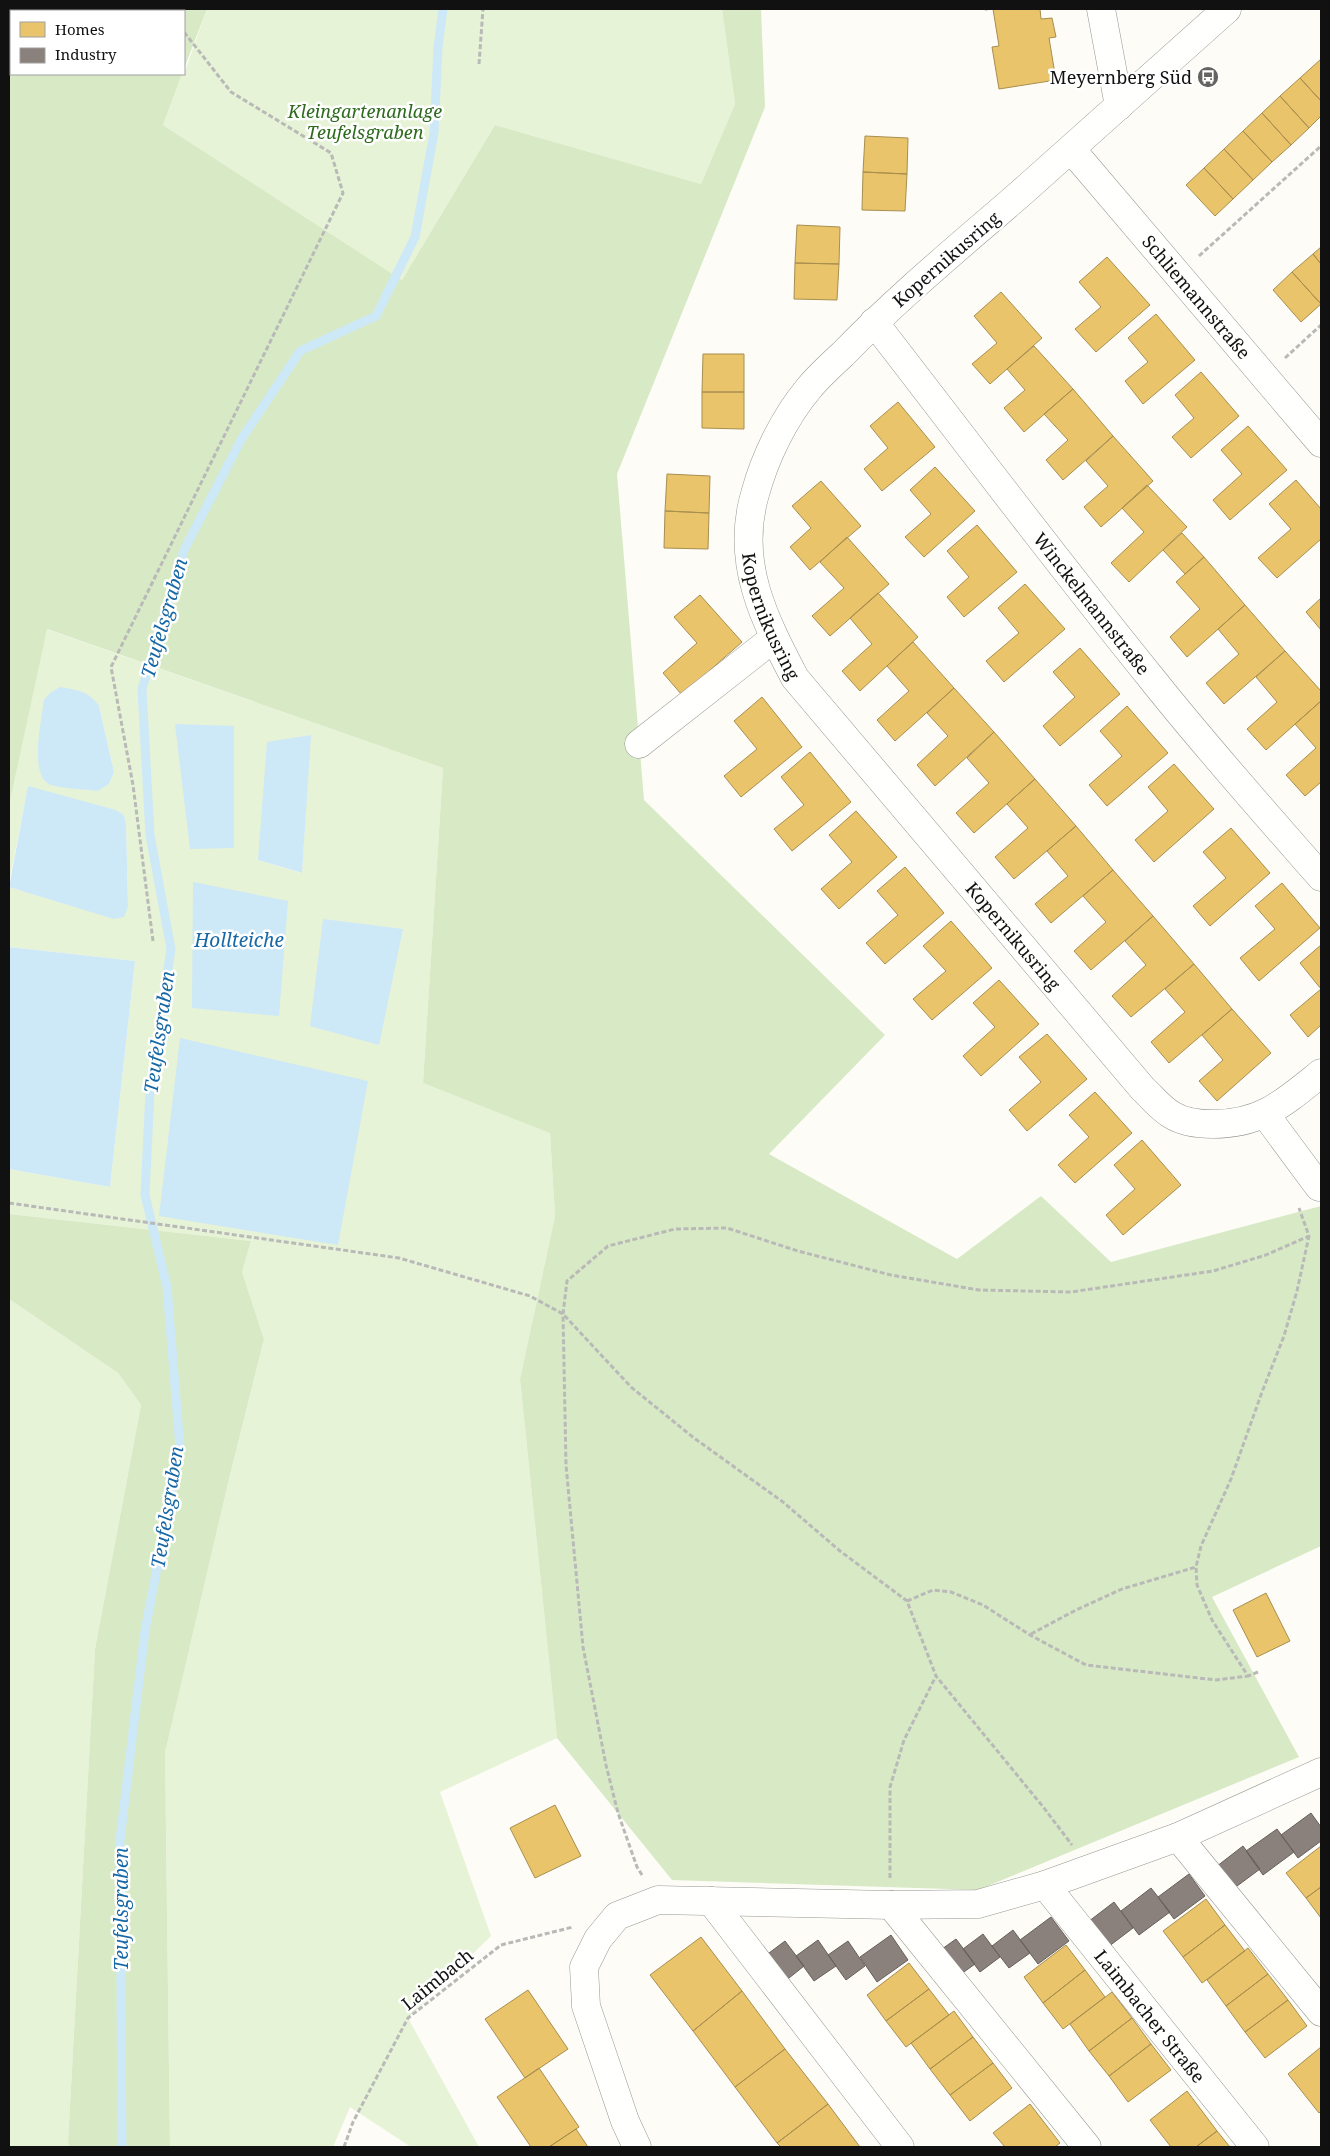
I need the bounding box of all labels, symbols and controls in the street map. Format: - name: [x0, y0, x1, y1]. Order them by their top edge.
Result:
- legend: [10, 10, 185, 75]
- text: Homes: [55, 19, 105, 39]
- text: Industry: [55, 44, 117, 64]
- place label: Meyernberg Süd: [1050, 65, 1192, 89]
- bus stop icon: Meyernberg Süd: [1196, 65, 1220, 89]
- park label: Kleingartenanlage Teufelsgraben: [287, 99, 442, 144]
- street label: Kopernikusring: [887, 206, 1005, 312]
- street label: Schliemannstraße: [1137, 230, 1256, 364]
- street label: Winckelmannstraße: [1028, 527, 1156, 680]
- street label: Kopernikusring: [737, 551, 806, 684]
- water label: Teufelsgraben: [135, 555, 194, 681]
- street label: Kopernikusring: [961, 877, 1066, 995]
- water label: Hollteiche: [193, 927, 284, 953]
- water label: Teufelsgraben: [138, 969, 181, 1095]
- water label: Teufelsgraben: [145, 1443, 190, 1570]
- water label: Teufelsgraben: [108, 1847, 134, 1971]
- street label: Laimbach: [396, 1943, 478, 2015]
- street label: Laimbacher Straße: [1089, 1945, 1211, 2088]

